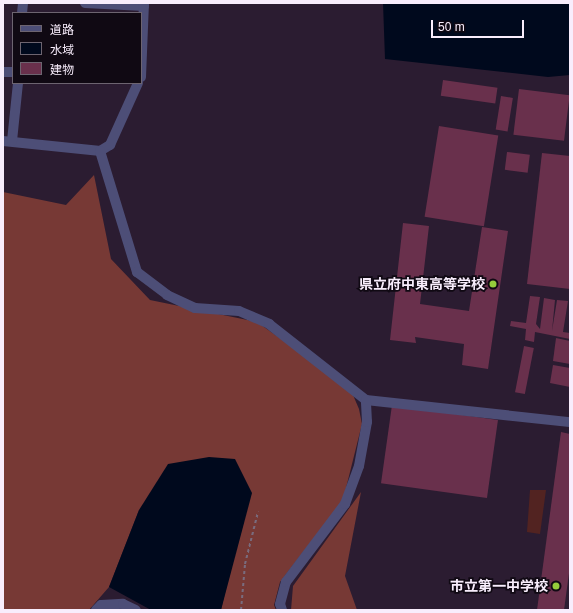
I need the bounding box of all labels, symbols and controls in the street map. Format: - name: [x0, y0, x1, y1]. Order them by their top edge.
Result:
- legend: [12, 12, 142, 84]
- scale bar: [433, 12, 526, 38]
- text: 50 m: [438, 20, 465, 34]
- text: 道路: [50, 23, 74, 37]
- text: 水域: [50, 43, 74, 57]
- text: 建物: [50, 63, 74, 77]
- place label: 県立府中東高等学校: [359, 276, 485, 292]
- marker: 県立府中東高等学校: [488, 279, 498, 289]
- place label: 市立第一中学校: [450, 578, 548, 594]
- marker: 市立第一中学校: [551, 581, 561, 591]

